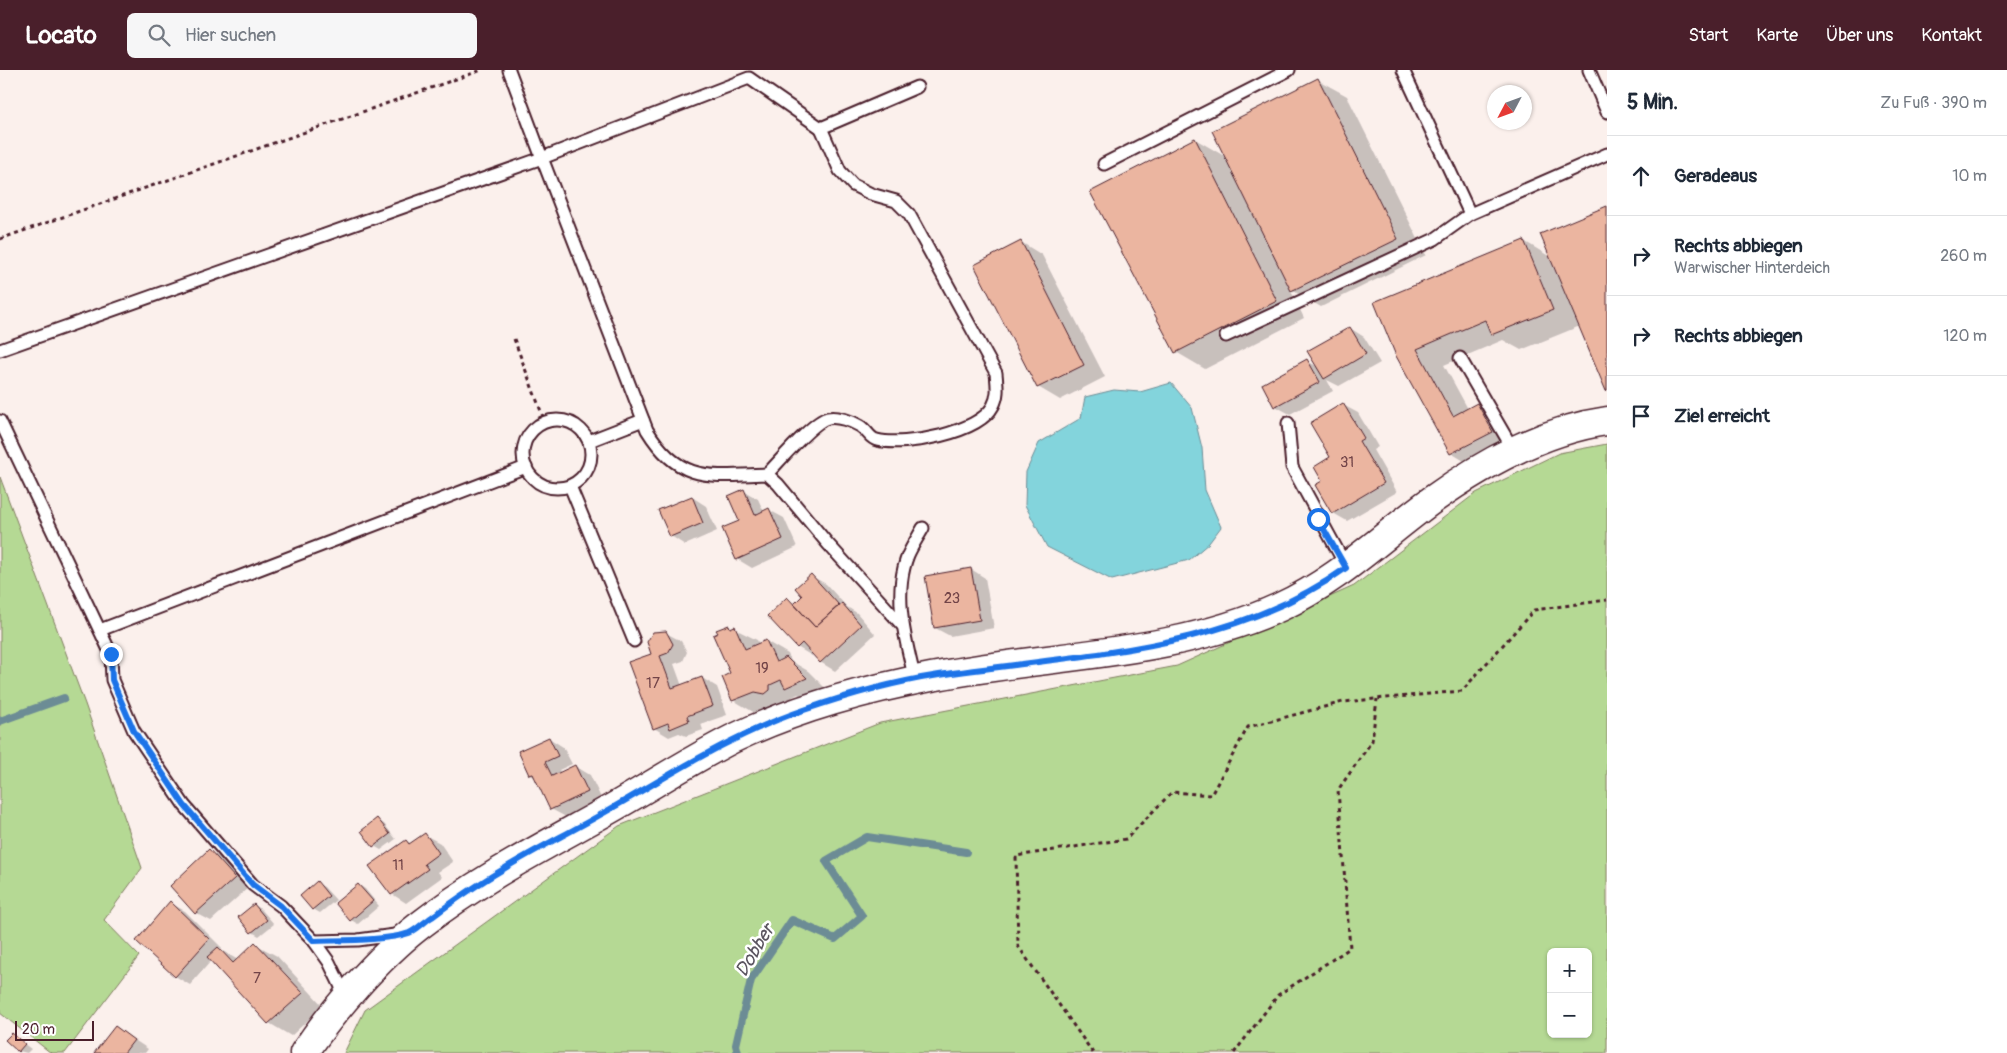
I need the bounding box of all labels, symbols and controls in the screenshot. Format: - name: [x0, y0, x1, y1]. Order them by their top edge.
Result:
- search box: [127, 13, 477, 58]
- text: Locato: [25, 21, 97, 50]
- icon: search: [145, 21, 173, 49]
- text: Hier suchen: [185, 23, 276, 47]
- text: Start: [1688, 24, 1728, 47]
- text: Karte: [1756, 24, 1798, 47]
- text: Über uns: [1826, 24, 1893, 47]
- text: Kontakt: [1921, 24, 1982, 47]
- north arrow: [1487, 85, 1532, 130]
- text: 5 Min.: [1627, 89, 1678, 116]
- text: Zu Fuß · 390 m: [1880, 93, 1987, 113]
- icon: ahead: [1627, 162, 1655, 190]
- text: Geradeaus: [1674, 164, 1757, 188]
- text: 10 m: [1952, 166, 1987, 186]
- text: Rechts abbiegen: [1674, 234, 1803, 258]
- icon: right: [1627, 242, 1655, 270]
- text: 260 m: [1940, 246, 1987, 266]
- text: Warwischer Hinterdeich: [1674, 258, 1830, 278]
- icon: right: [1627, 322, 1655, 350]
- text: Rechts abbiegen: [1674, 324, 1803, 348]
- text: 120 m: [1943, 326, 1987, 346]
- icon: arrive: [1627, 402, 1655, 430]
- text: Ziel erreicht: [1674, 404, 1770, 428]
- house number: 31: [1340, 453, 1354, 472]
- route start: [1307, 508, 1330, 531]
- house number: 23: [944, 589, 960, 608]
- route end: [100, 643, 123, 666]
- house number: 19: [755, 659, 769, 678]
- house number: 17: [646, 674, 660, 693]
- house number: 11: [392, 856, 404, 875]
- water label: Dobber: [730, 918, 781, 981]
- map controls: [1547, 948, 1592, 1038]
- button: +: [1547, 948, 1592, 993]
- house number: 7: [253, 969, 261, 988]
- button: −: [1547, 993, 1592, 1038]
- scale bar: [15, 1018, 94, 1041]
- text: 20 m: [22, 1021, 55, 1038]

